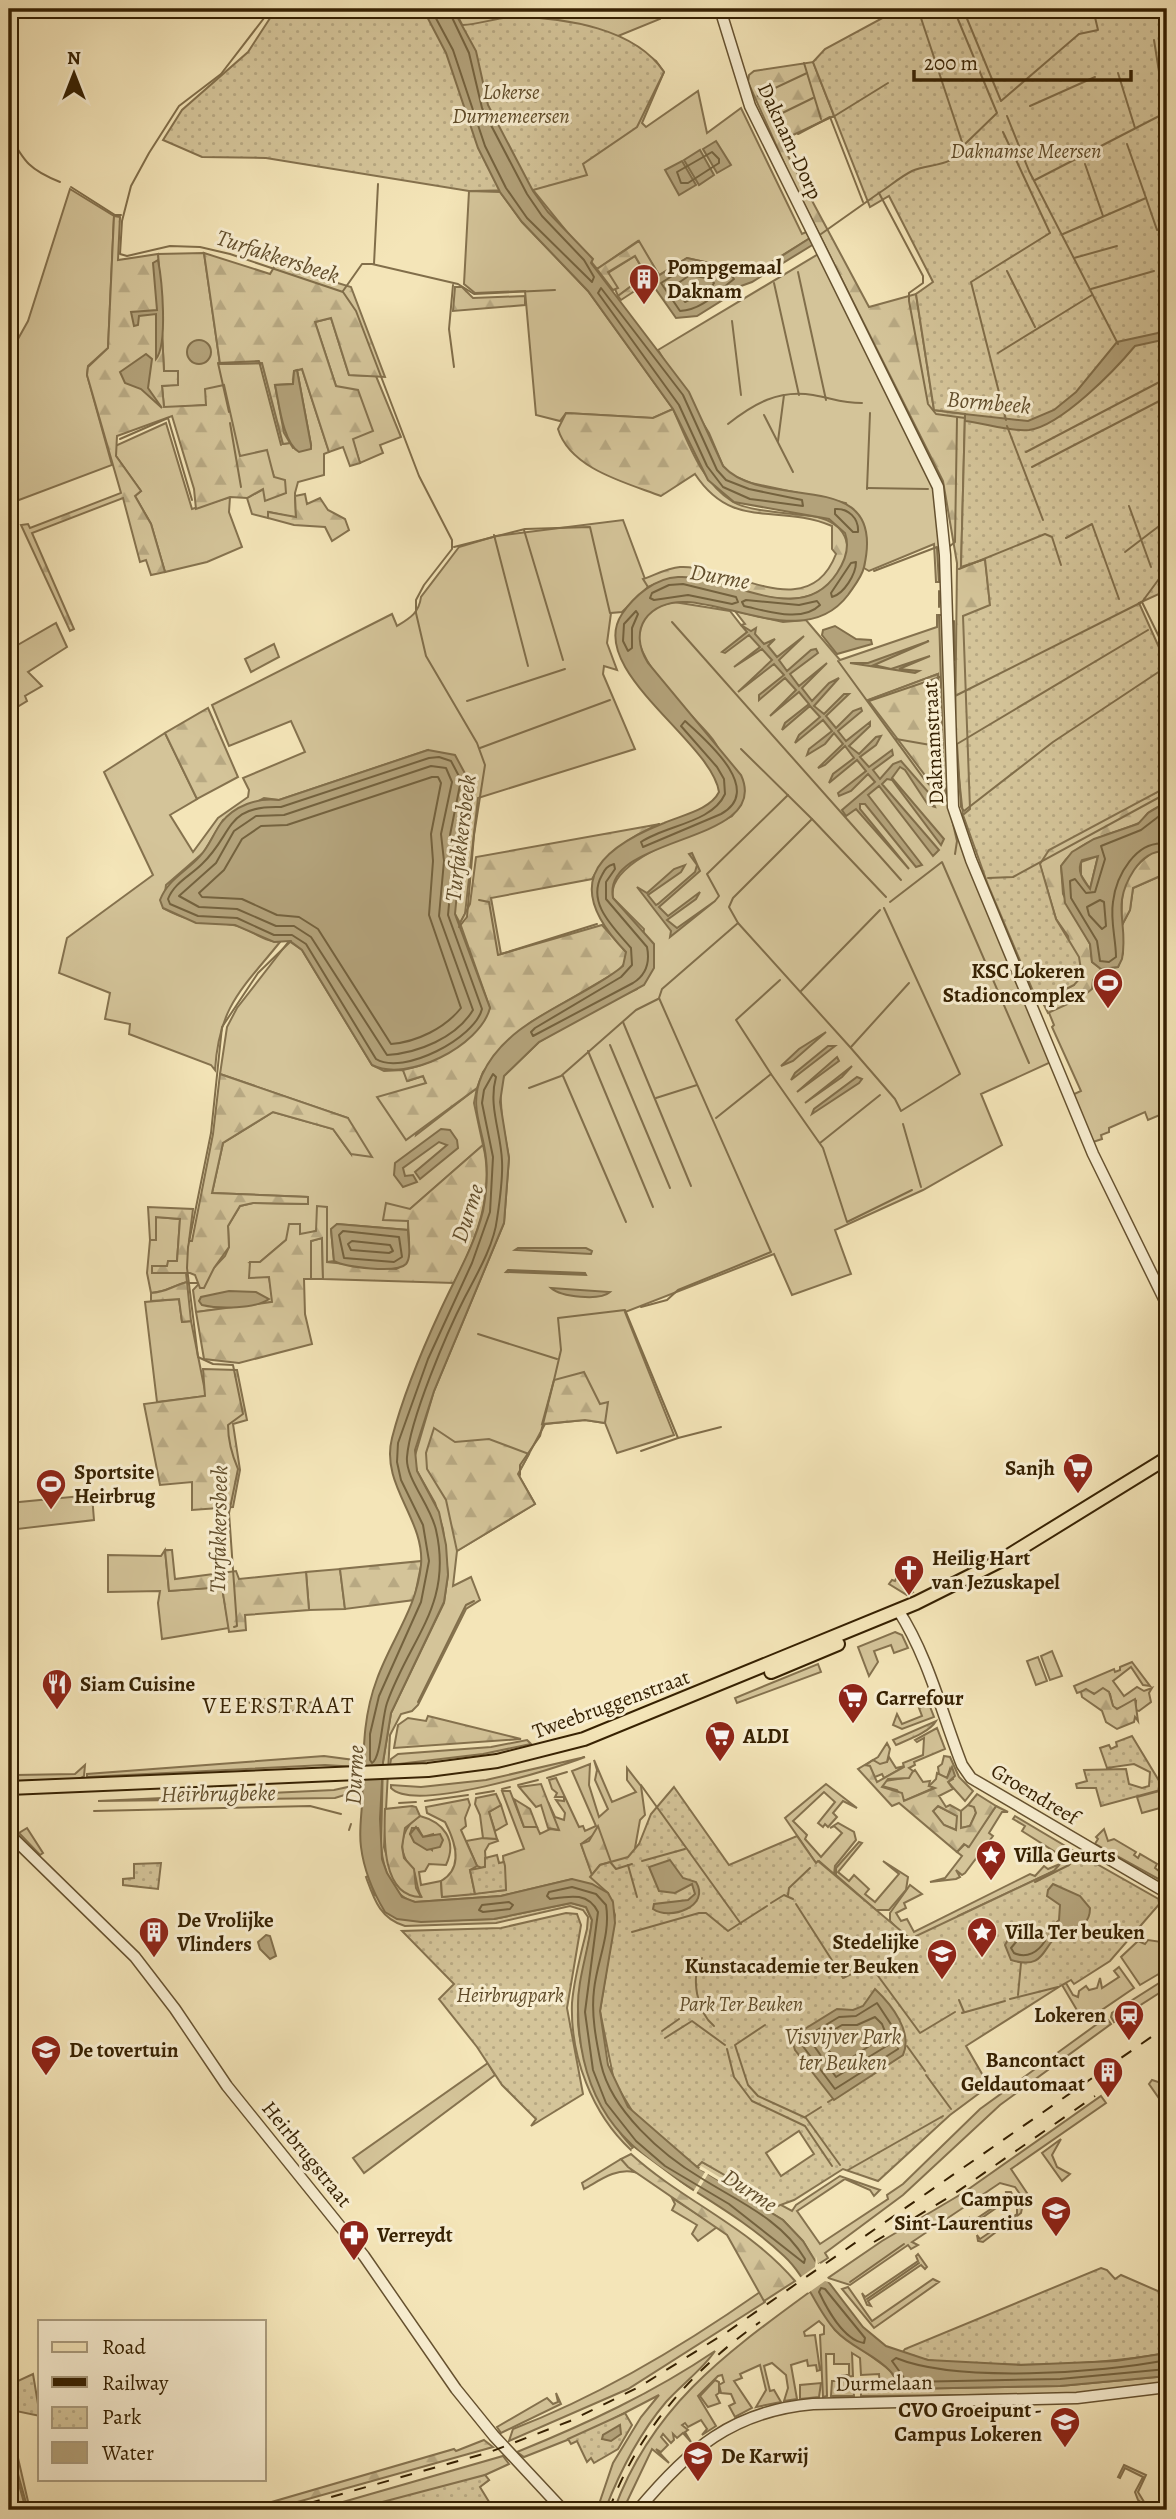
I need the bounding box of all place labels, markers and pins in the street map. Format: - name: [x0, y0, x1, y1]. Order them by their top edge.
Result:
- place label: Pompgemaal Daknam: [667, 253, 782, 305]
- building icon: Pompgemaal Daknam: [627, 262, 661, 306]
- place label: KSC Lokeren Stadioncomplex: [943, 957, 1086, 1009]
- sports icon: KSC Lokeren Stadioncomplex: [1091, 966, 1125, 1010]
- supermarket icon: Sanjh: [1061, 1451, 1095, 1495]
- place label: Sanjh: [1005, 1454, 1055, 1482]
- place label: Sportsite Heirbrug: [74, 1458, 155, 1510]
- sports icon: Sportsite Heirbrug: [34, 1467, 68, 1511]
- place label: Heilig Hart van Jezuskapel: [931, 1544, 1060, 1596]
- church icon: Heilig Hart van Jezuskapel: [892, 1553, 926, 1597]
- restaurant icon: Siam Cuisine: [40, 1667, 74, 1711]
- place label: Siam Cuisine: [80, 1670, 196, 1698]
- supermarket icon: Carrefour: [836, 1681, 870, 1725]
- place label: Carrefour: [876, 1684, 964, 1712]
- supermarket icon: ALDI: [703, 1719, 737, 1763]
- place label: ALDI: [742, 1722, 789, 1750]
- place icon: Villa Geurts: [974, 1838, 1008, 1882]
- place label: Villa Geurts: [1013, 1841, 1116, 1869]
- place label: De Vrolijke Vlinders: [176, 1906, 274, 1958]
- building icon: De Vrolijke Vlinders: [137, 1915, 171, 1959]
- place icon: Villa Ter beuken: [965, 1915, 999, 1959]
- place label: Villa Ter beuken: [1004, 1918, 1145, 1946]
- place label: Stedelijke Kunstacademie ter Beuken: [684, 1928, 919, 1980]
- school or university icon: Stedelijke Kunstacademie ter Beuken: [925, 1937, 959, 1981]
- station icon: Lokeren: [1112, 1998, 1146, 2042]
- place label: Lokeren: [1034, 2001, 1106, 2029]
- school or university icon: De tovertuin: [29, 2033, 63, 2077]
- place label: De tovertuin: [69, 2036, 179, 2064]
- place label: Bancontact Geldautomaat: [961, 2046, 1085, 2098]
- building icon: Bancontact Geldautomaat: [1091, 2055, 1125, 2099]
- place label: Campus Sint-Laurentius: [894, 2185, 1033, 2237]
- school or university icon: Campus Sint-Laurentius: [1039, 2194, 1073, 2238]
- pharmacy icon: Verreydt: [337, 2218, 371, 2262]
- place label: Verreydt: [376, 2221, 453, 2249]
- place label: CVO Groeipunt - Campus Lokeren: [894, 2396, 1042, 2448]
- school or university icon: CVO Groeipunt - Campus Lokeren: [1048, 2405, 1082, 2449]
- school or university icon: De Karwij: [681, 2439, 715, 2483]
- place label: De Karwij: [721, 2442, 809, 2470]

